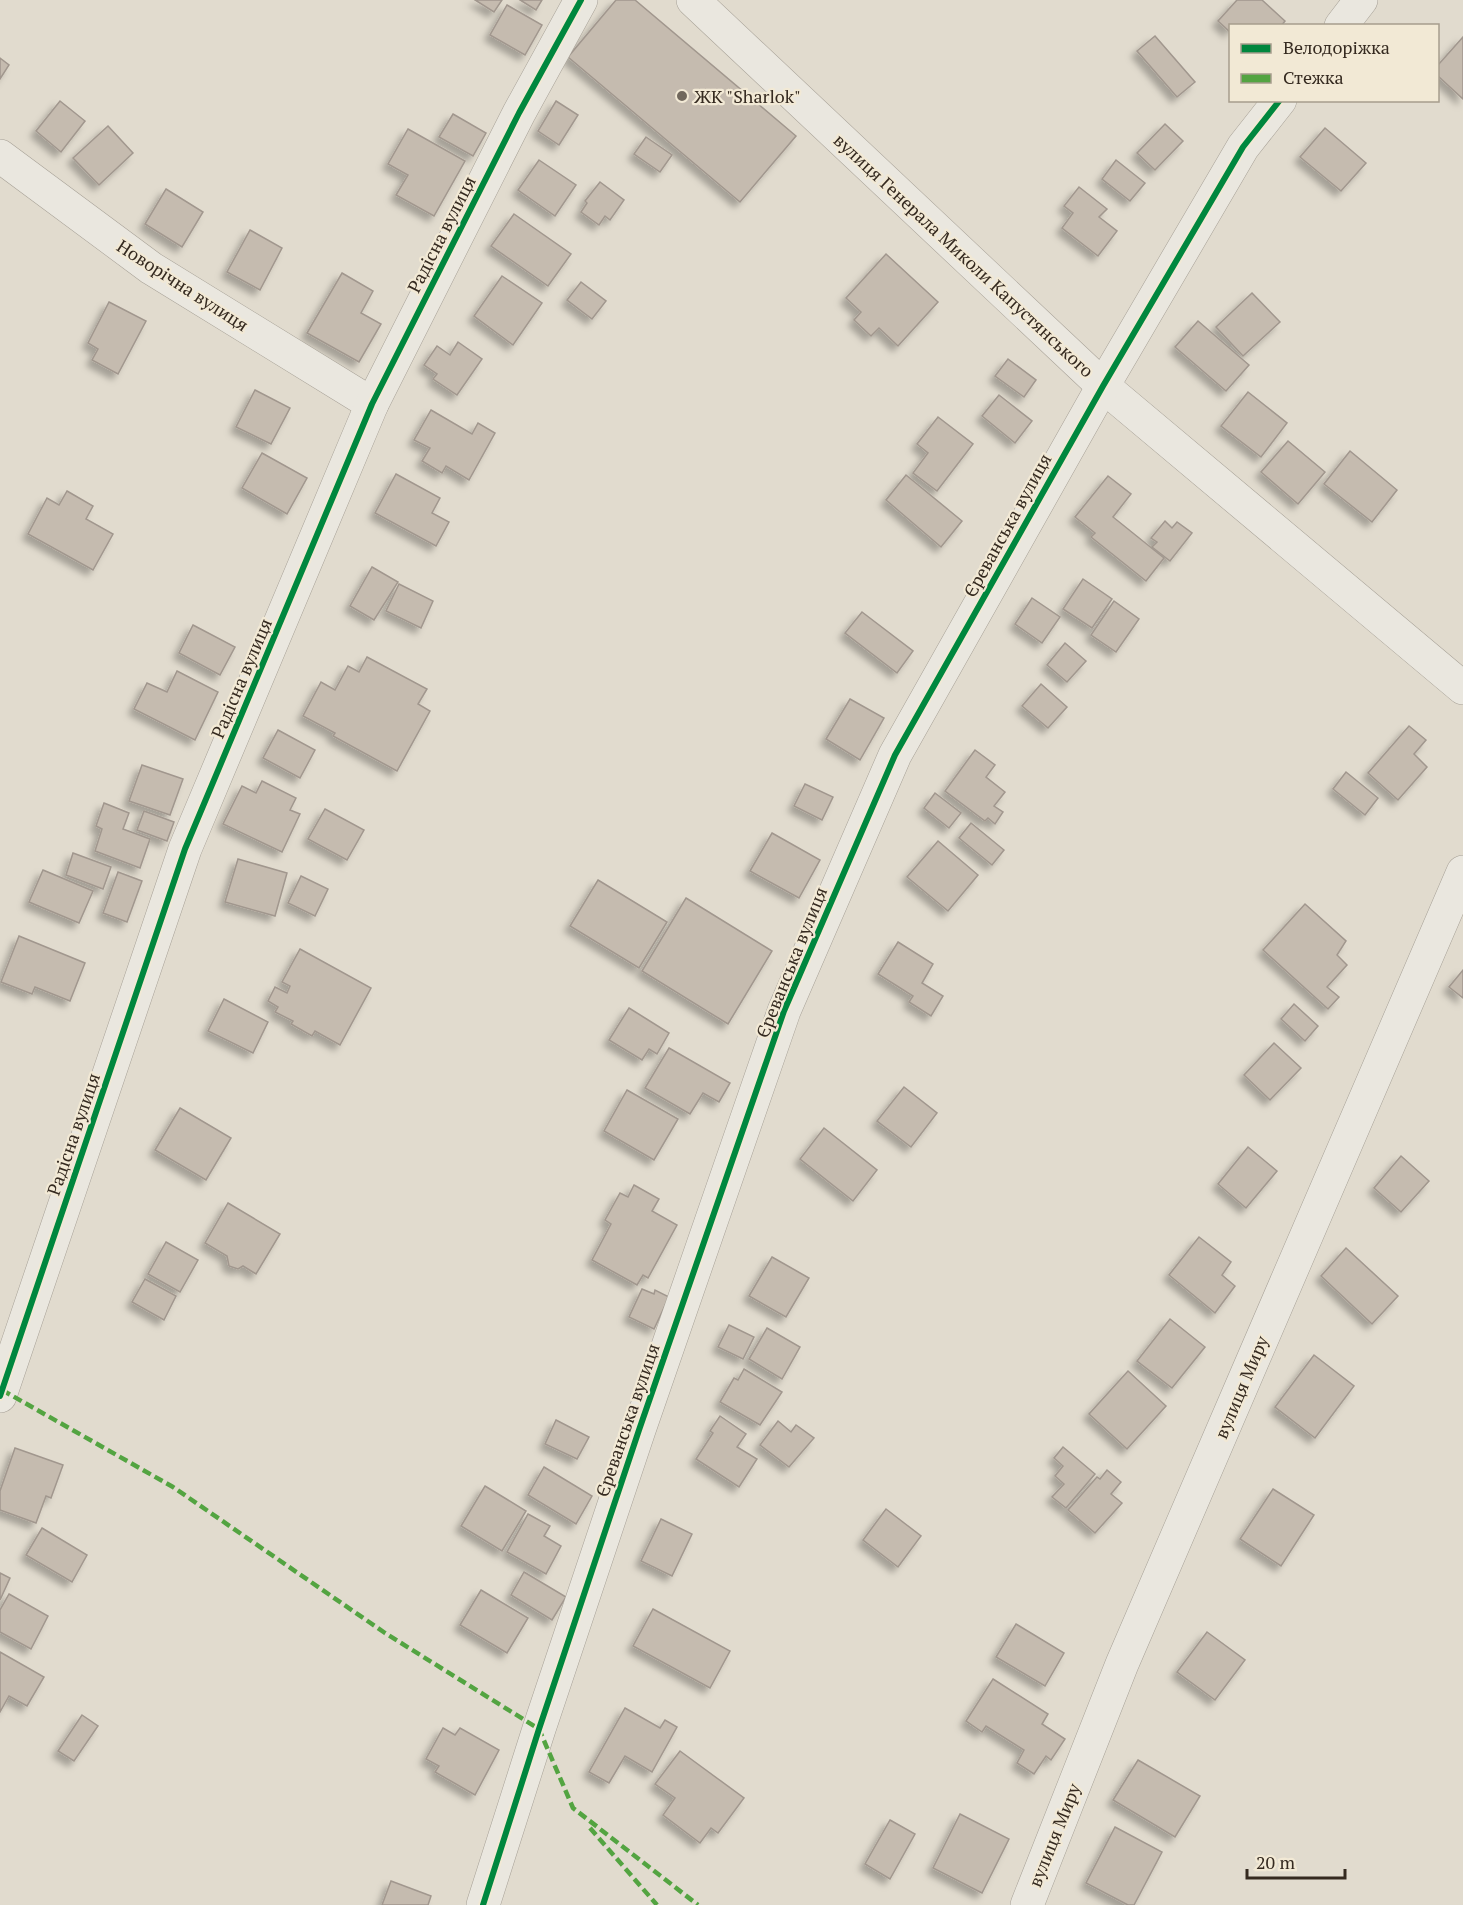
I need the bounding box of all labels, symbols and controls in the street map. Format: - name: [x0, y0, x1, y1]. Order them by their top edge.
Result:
- legend: [1229, 24, 1439, 102]
- text: Велодоріжка: [1283, 35, 1390, 59]
- text: Стежка: [1283, 65, 1344, 89]
- place label: ЖК "Sharlok": [694, 84, 801, 108]
- marker: ЖК "Sharlok": [675, 89, 689, 103]
- street label: вулиця Генерала Миколи Капустянського: [829, 128, 1099, 382]
- street label: Радісна вулиця: [401, 172, 481, 296]
- street label: Новорічна вулиця: [113, 233, 253, 337]
- street label: Єреванська вулиця: [958, 449, 1056, 601]
- street label: Радісна вулиця: [205, 614, 277, 742]
- street label: Єреванська вулиця: [750, 883, 832, 1041]
- street label: Радісна вулиця: [41, 1070, 105, 1198]
- street label: вулиця Миру: [1209, 1331, 1274, 1442]
- street label: Єреванська вулиця: [589, 1340, 665, 1500]
- street label: вулиця Миру: [1022, 1779, 1086, 1890]
- scale bar: [1247, 1842, 1344, 1880]
- text: 20 m: [1256, 1850, 1296, 1874]

